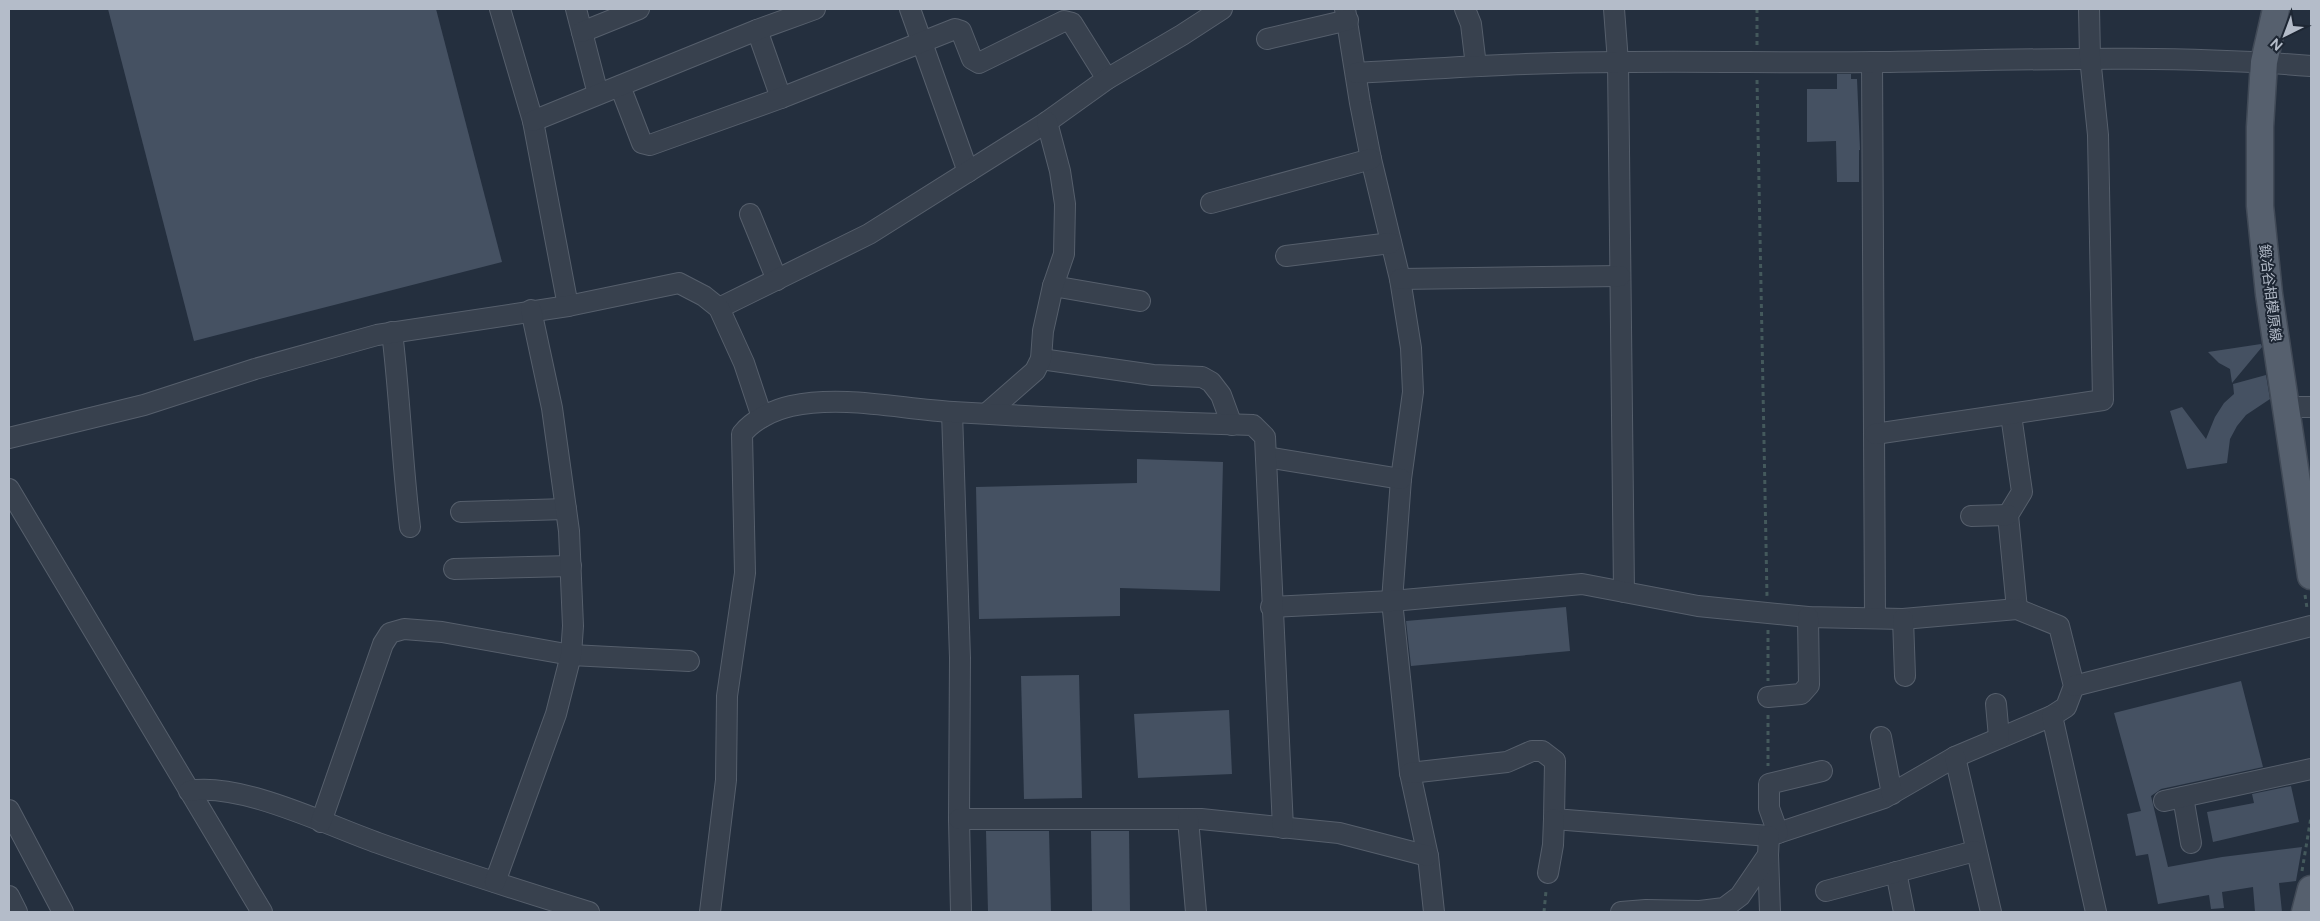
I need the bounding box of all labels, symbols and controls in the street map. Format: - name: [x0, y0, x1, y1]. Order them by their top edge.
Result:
- north arrow: [2260, 10, 2310, 60]
- text: N: [2267, 34, 2286, 54]
- street label: 鍛冶谷相模原線: [2256, 243, 2284, 343]

